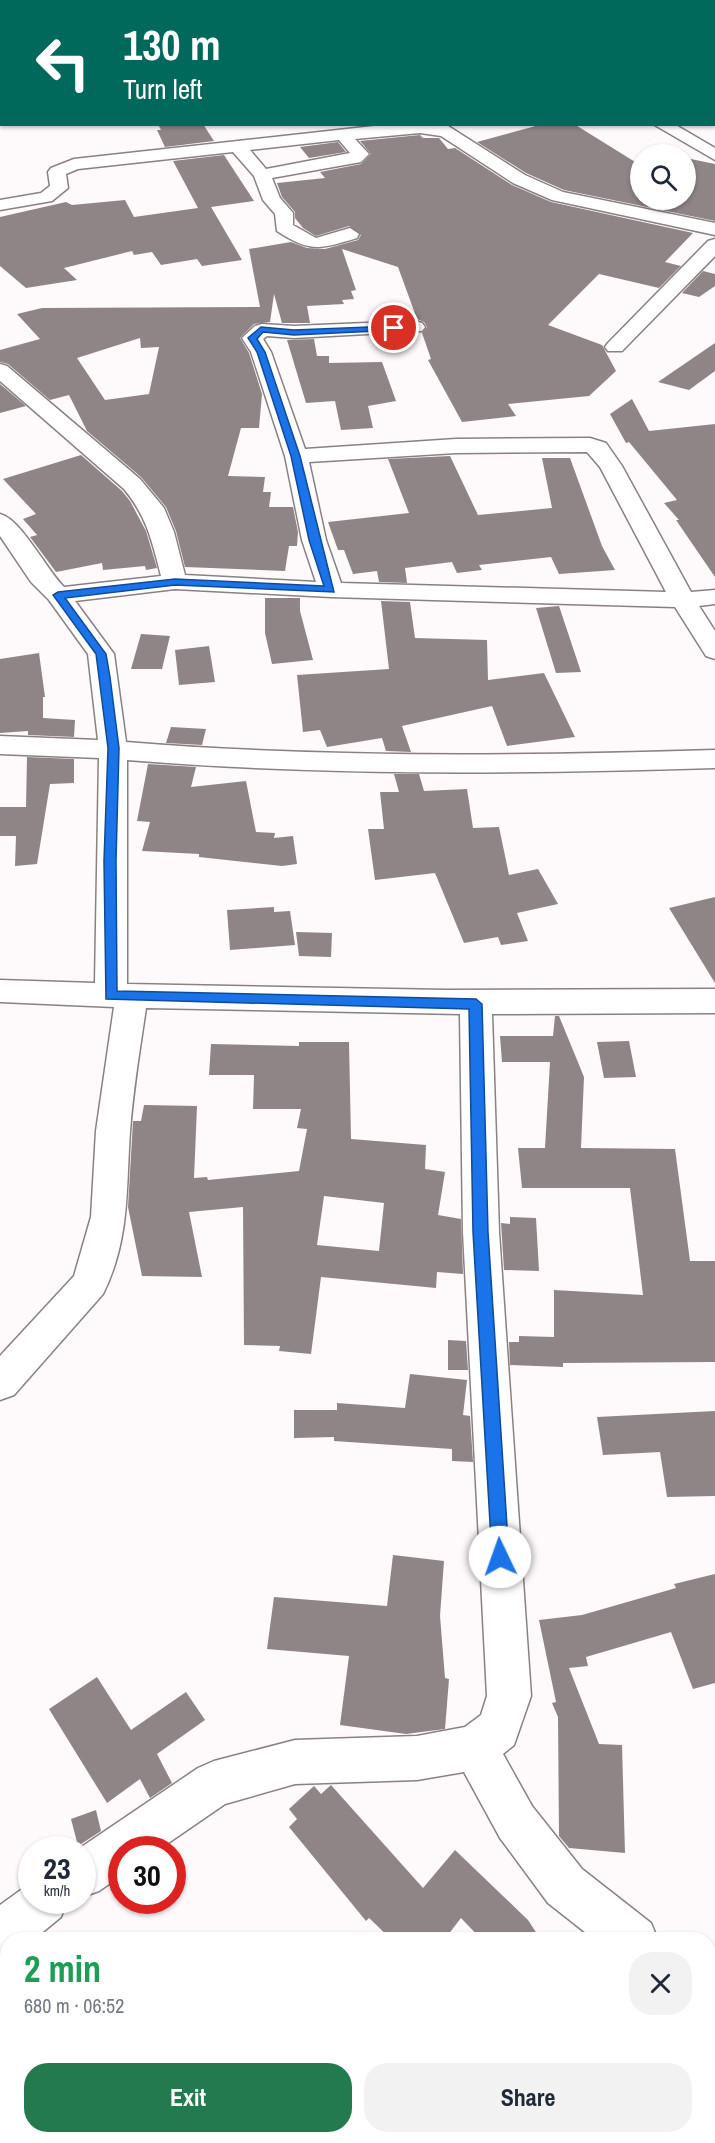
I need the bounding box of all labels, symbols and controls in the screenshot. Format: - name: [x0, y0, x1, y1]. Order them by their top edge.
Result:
- text: 130 m: [123, 17, 221, 73]
- icon: left: [24, 24, 102, 102]
- text: Turn left: [123, 71, 202, 107]
- map controls: [630, 144, 696, 210]
- button: search: [630, 144, 696, 210]
- pin: [368, 302, 419, 353]
- icon: arrive: [377, 311, 410, 344]
- position arrow: [468, 1525, 532, 1589]
- speed limit sign: 30: [108, 1836, 186, 1914]
- text: 23: [43, 1848, 71, 1888]
- text: km/h: [44, 1880, 70, 1901]
- text: 2 min: [24, 1945, 101, 1993]
- button: close: [629, 1952, 692, 2015]
- text: 680 m · 06:52: [24, 1992, 124, 2019]
- button: Exit: [24, 2063, 352, 2132]
- button: Share: [364, 2063, 692, 2132]

